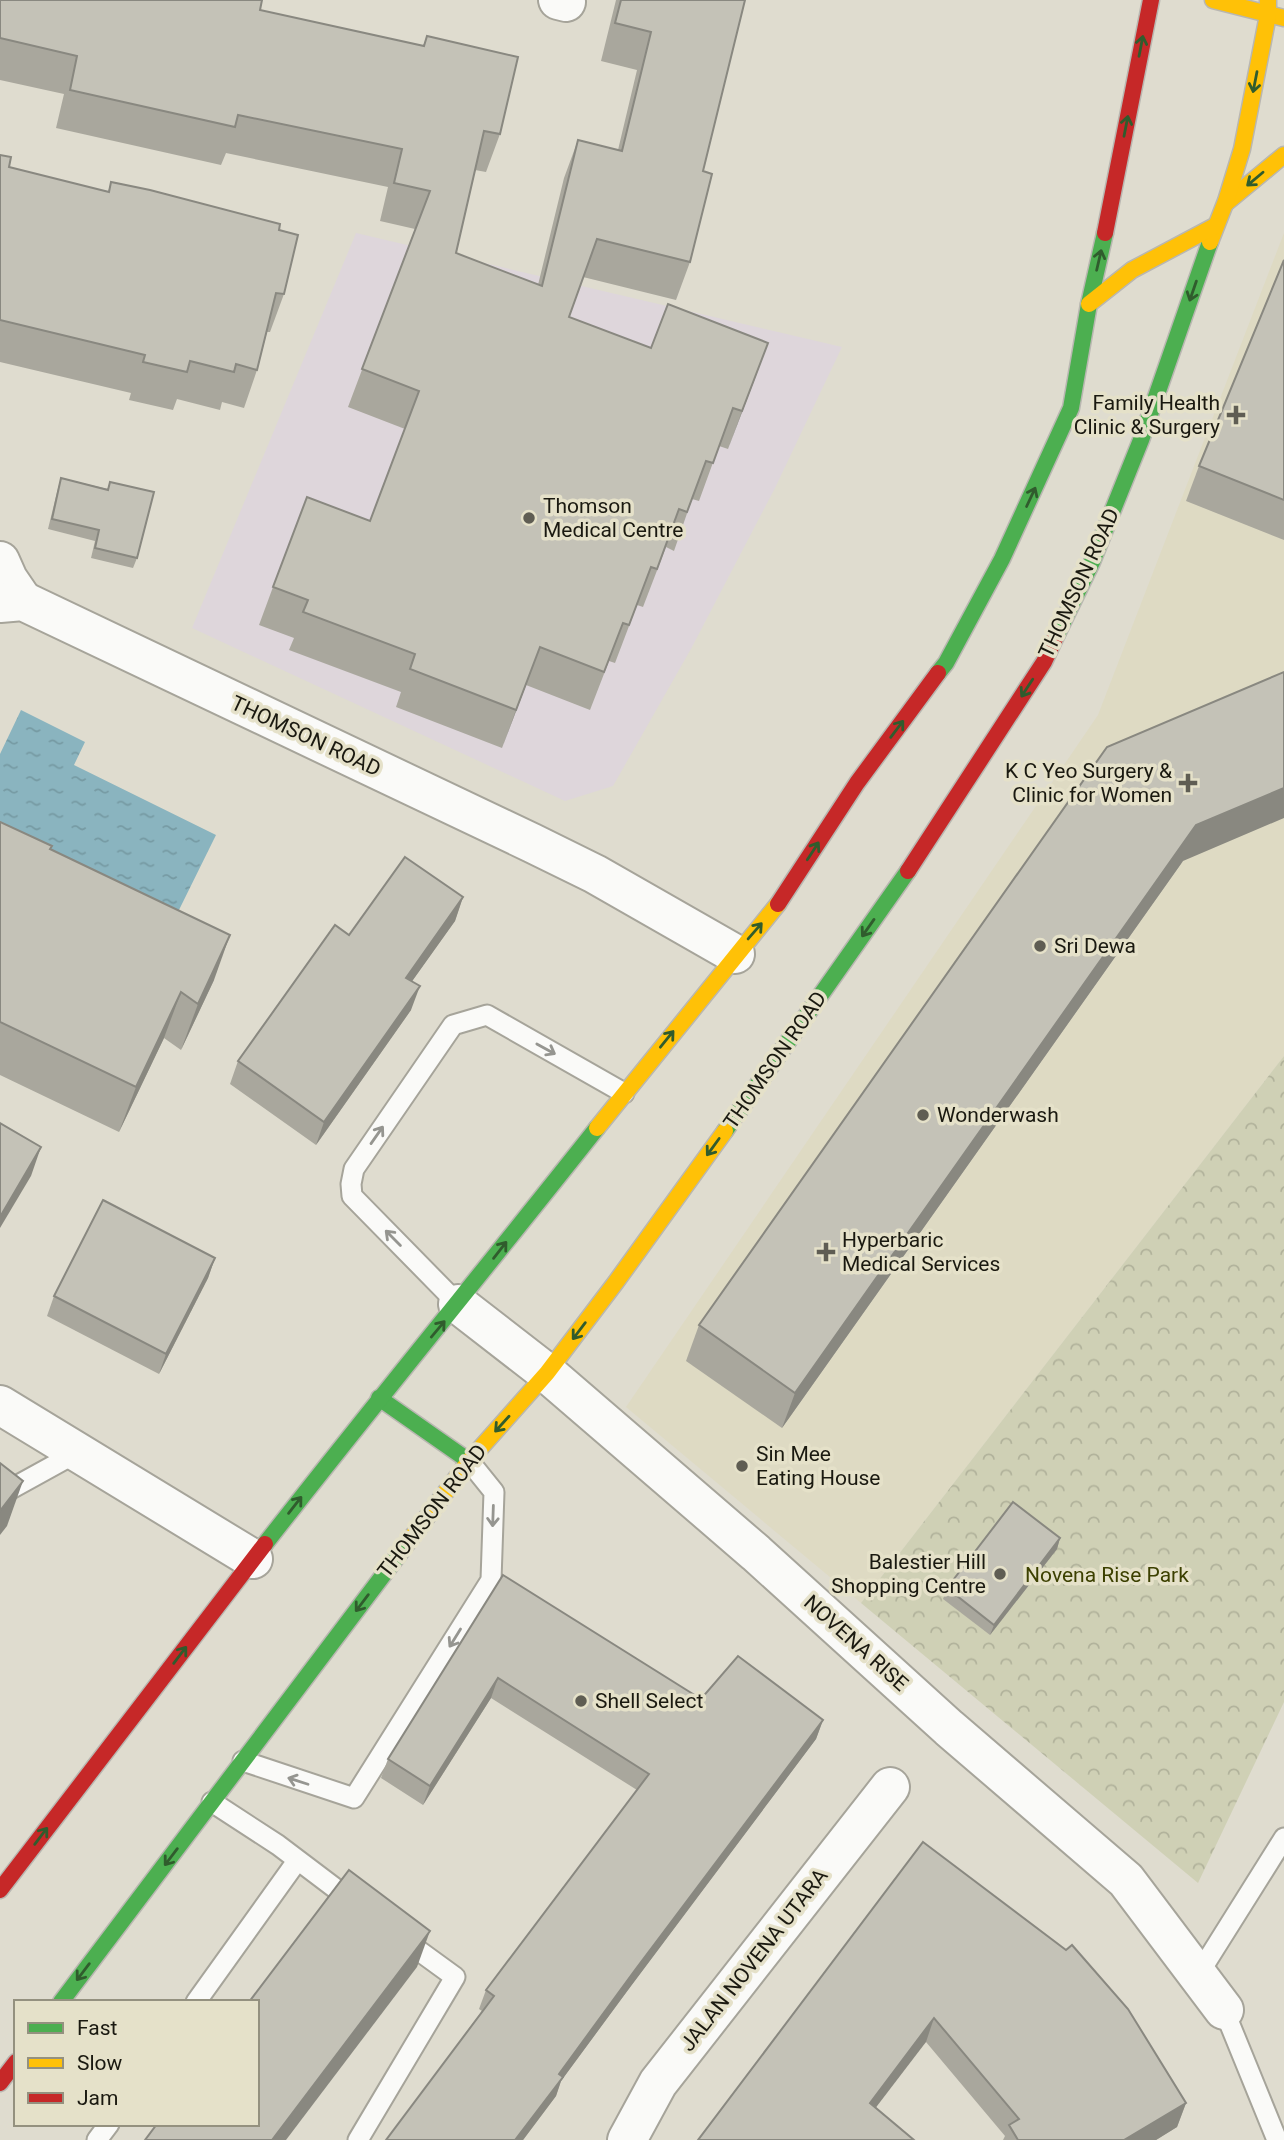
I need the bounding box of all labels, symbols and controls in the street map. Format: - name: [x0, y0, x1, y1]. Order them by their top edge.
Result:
- one-way arrow: [1135, 35, 1149, 58]
- one-way arrow: [1248, 70, 1261, 93]
- one-way arrow: [1119, 115, 1133, 138]
- one-way arrow: [1246, 171, 1264, 187]
- one-way arrow: [1094, 250, 1107, 272]
- one-way arrow: [1186, 279, 1198, 301]
- place label: Family Health Clinic & Surgery: [1074, 391, 1220, 439]
- marker: Family Health Clinic & Surgery: [1226, 405, 1246, 425]
- one-way arrow: [1025, 487, 1038, 508]
- place label: Thomson Medical Centre: [543, 494, 683, 542]
- street label: THOMSON ROAD: [1034, 504, 1124, 662]
- marker: Thomson Medical Centre: [521, 510, 537, 526]
- one-way arrow: [1019, 677, 1033, 697]
- street label: THOMSON ROAD: [227, 691, 385, 781]
- one-way arrow: [890, 720, 905, 738]
- place label: K C Yeo Surgery & Clinic for Women: [1005, 759, 1172, 807]
- marker: K C Yeo Surgery & Clinic for Women: [1178, 773, 1198, 793]
- one-way arrow: [806, 841, 820, 861]
- one-way arrow: [861, 918, 875, 937]
- one-way arrow: [747, 922, 763, 940]
- place label: Sri Dewa: [1054, 934, 1136, 958]
- marker: Sri Dewa: [1032, 938, 1048, 954]
- street label: THOMSON ROAD: [719, 987, 831, 1133]
- one-way arrow: [659, 1031, 674, 1049]
- one-way arrow: [536, 1042, 556, 1056]
- place label: Wonderwash: [937, 1103, 1059, 1127]
- marker: Wonderwash: [915, 1107, 931, 1123]
- one-way arrow: [370, 1126, 384, 1146]
- one-way arrow: [706, 1137, 720, 1156]
- place label: Hyperbaric Medical Services: [842, 1228, 1000, 1276]
- one-way arrow: [385, 1230, 402, 1247]
- one-way arrow: [493, 1242, 508, 1260]
- marker: Hyperbaric Medical Services: [816, 1242, 836, 1262]
- one-way arrow: [430, 1320, 446, 1338]
- one-way arrow: [571, 1321, 586, 1340]
- one-way arrow: [493, 1415, 510, 1432]
- street label: THOMSON ROAD: [373, 1440, 491, 1582]
- place label: Sin Mee Eating House: [756, 1442, 880, 1490]
- marker: Sin Mee Eating House: [734, 1458, 750, 1474]
- one-way arrow: [287, 1497, 302, 1515]
- one-way arrow: [486, 1504, 500, 1527]
- place label: Balestier Hill Shopping Centre: [831, 1550, 986, 1598]
- park label: Novena Rise Park: [1025, 1563, 1189, 1587]
- marker: Balestier Hill Shopping Centre: [992, 1566, 1008, 1582]
- street label: NOVENA RISE: [799, 1590, 913, 1696]
- one-way arrow: [354, 1593, 369, 1612]
- one-way arrow: [447, 1627, 461, 1647]
- one-way arrow: [172, 1646, 187, 1665]
- place label: Shell Select: [595, 1689, 703, 1713]
- marker: Shell Select: [573, 1693, 589, 1709]
- one-way arrow: [287, 1773, 309, 1786]
- one-way arrow: [34, 1827, 49, 1846]
- one-way arrow: [163, 1847, 178, 1865]
- street label: JALAN NOVENA UTARA: [675, 1864, 833, 2056]
- one-way arrow: [75, 1962, 90, 1981]
- legend: [14, 2000, 259, 2126]
- text: Fast: [77, 2016, 118, 2040]
- text: Slow: [77, 2051, 123, 2075]
- text: Jam: [77, 2086, 118, 2110]

